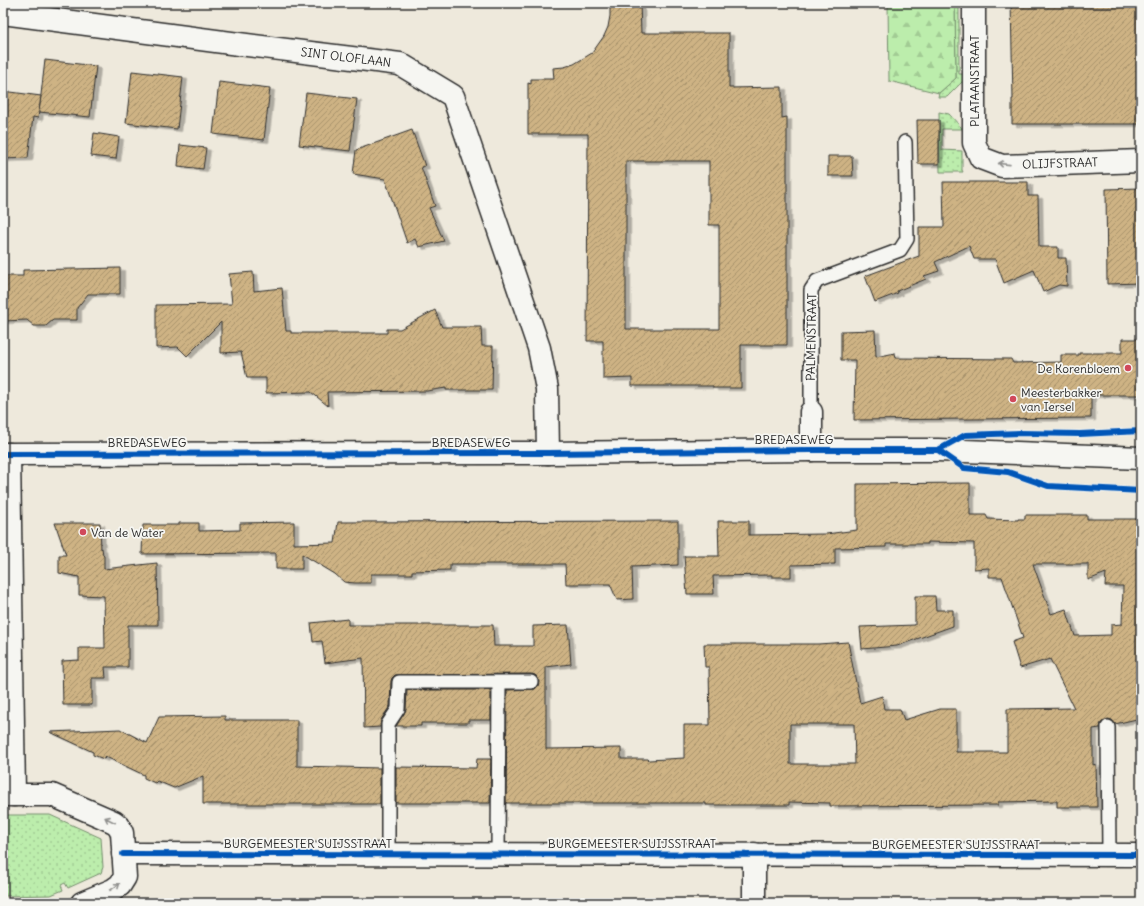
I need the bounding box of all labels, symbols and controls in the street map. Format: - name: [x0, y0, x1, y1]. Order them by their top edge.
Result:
- street label: PLATAANSTRAAT: [967, 35, 982, 127]
- street label: SINT OLOFLAAN: [300, 44, 392, 70]
- street label: OLIJFSTRAAT: [1022, 154, 1098, 172]
- one-way arrow: [998, 161, 1011, 168]
- street label: PALMENSTRAAT: [803, 293, 819, 381]
- place label: De Korenbloem: [1037, 361, 1120, 376]
- marker: De Korenbloem: [1123, 363, 1133, 373]
- place label: Meesterbakker van Iersel: [1021, 385, 1101, 414]
- marker: Meesterbakker van Iersel: [1008, 394, 1018, 404]
- street label: BREDASEWEG: [755, 432, 834, 447]
- street label: BREDASEWEG: [108, 435, 187, 450]
- street label: BREDASEWEG: [432, 435, 511, 450]
- place label: Van de Water: [91, 525, 164, 540]
- marker: Van de Water: [78, 527, 88, 537]
- one-way arrow: [104, 816, 116, 824]
- street label: BURGEMEESTER SUIJSSTRAAT: [224, 836, 392, 851]
- street label: BURGEMEESTER SUIJSSTRAAT: [548, 836, 716, 851]
- street label: BURGEMEESTER SUIJSSTRAAT: [872, 837, 1040, 852]
- one-way arrow: [110, 883, 121, 891]

